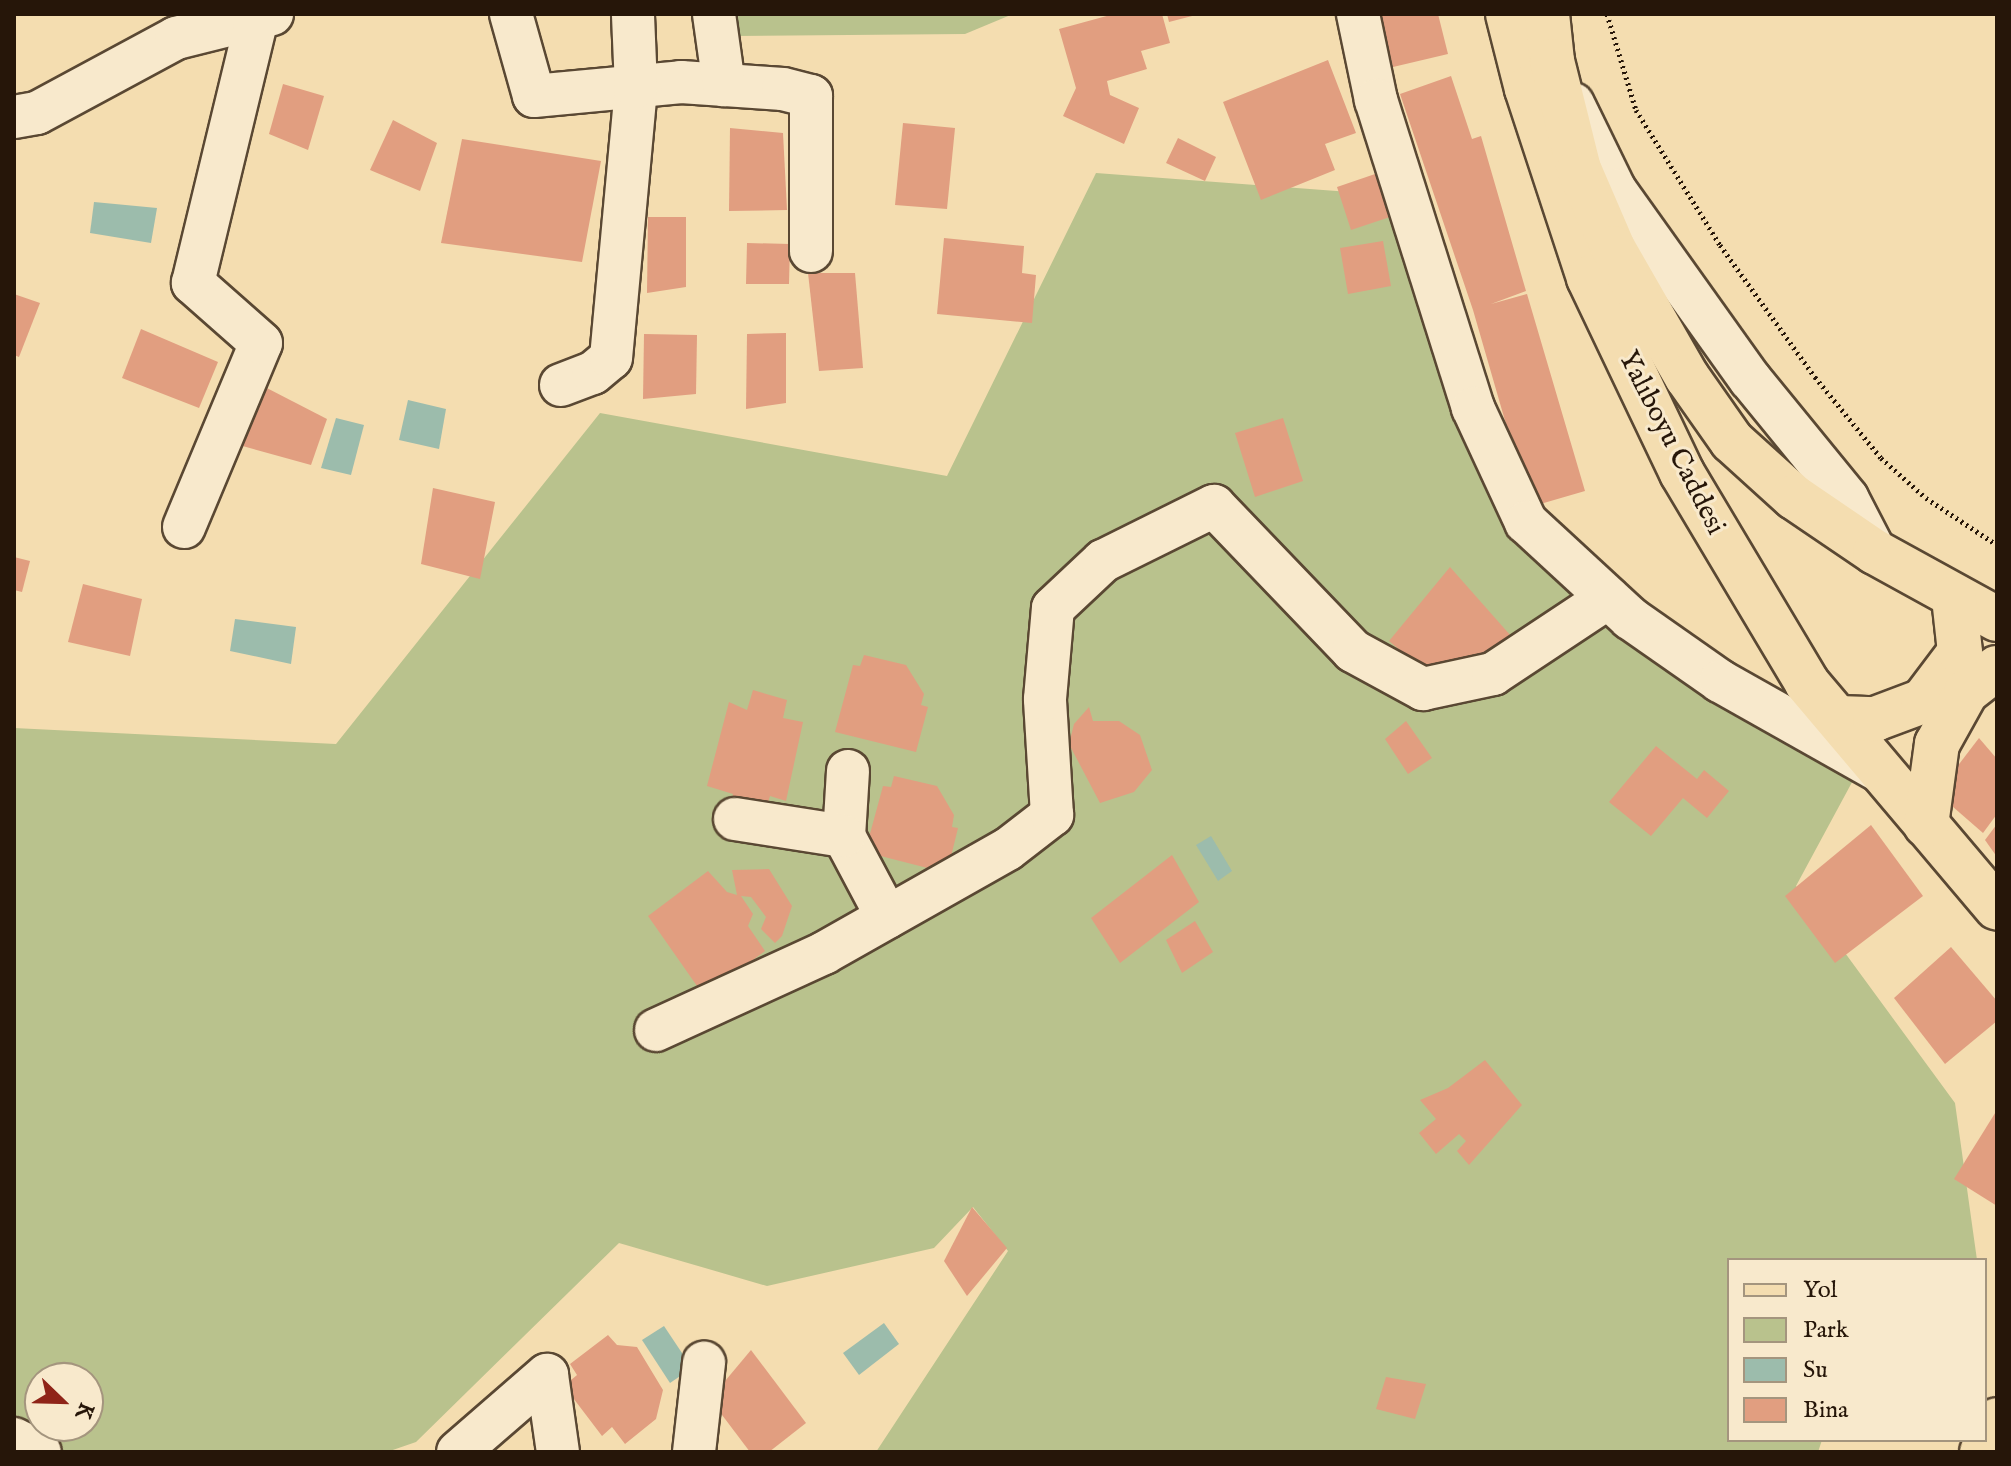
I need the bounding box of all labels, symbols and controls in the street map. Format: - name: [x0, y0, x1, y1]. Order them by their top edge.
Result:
- street label: Yalıboyu Caddesi: [1610, 345, 1732, 541]
- legend: [1727, 1258, 1987, 1442]
- text: Yol: [1803, 1275, 1837, 1306]
- text: Park: [1803, 1315, 1849, 1346]
- text: Su: [1803, 1355, 1828, 1386]
- north arrow: [24, 1362, 104, 1442]
- text: Bina: [1803, 1395, 1848, 1426]
- text: K: [68, 1398, 100, 1423]

